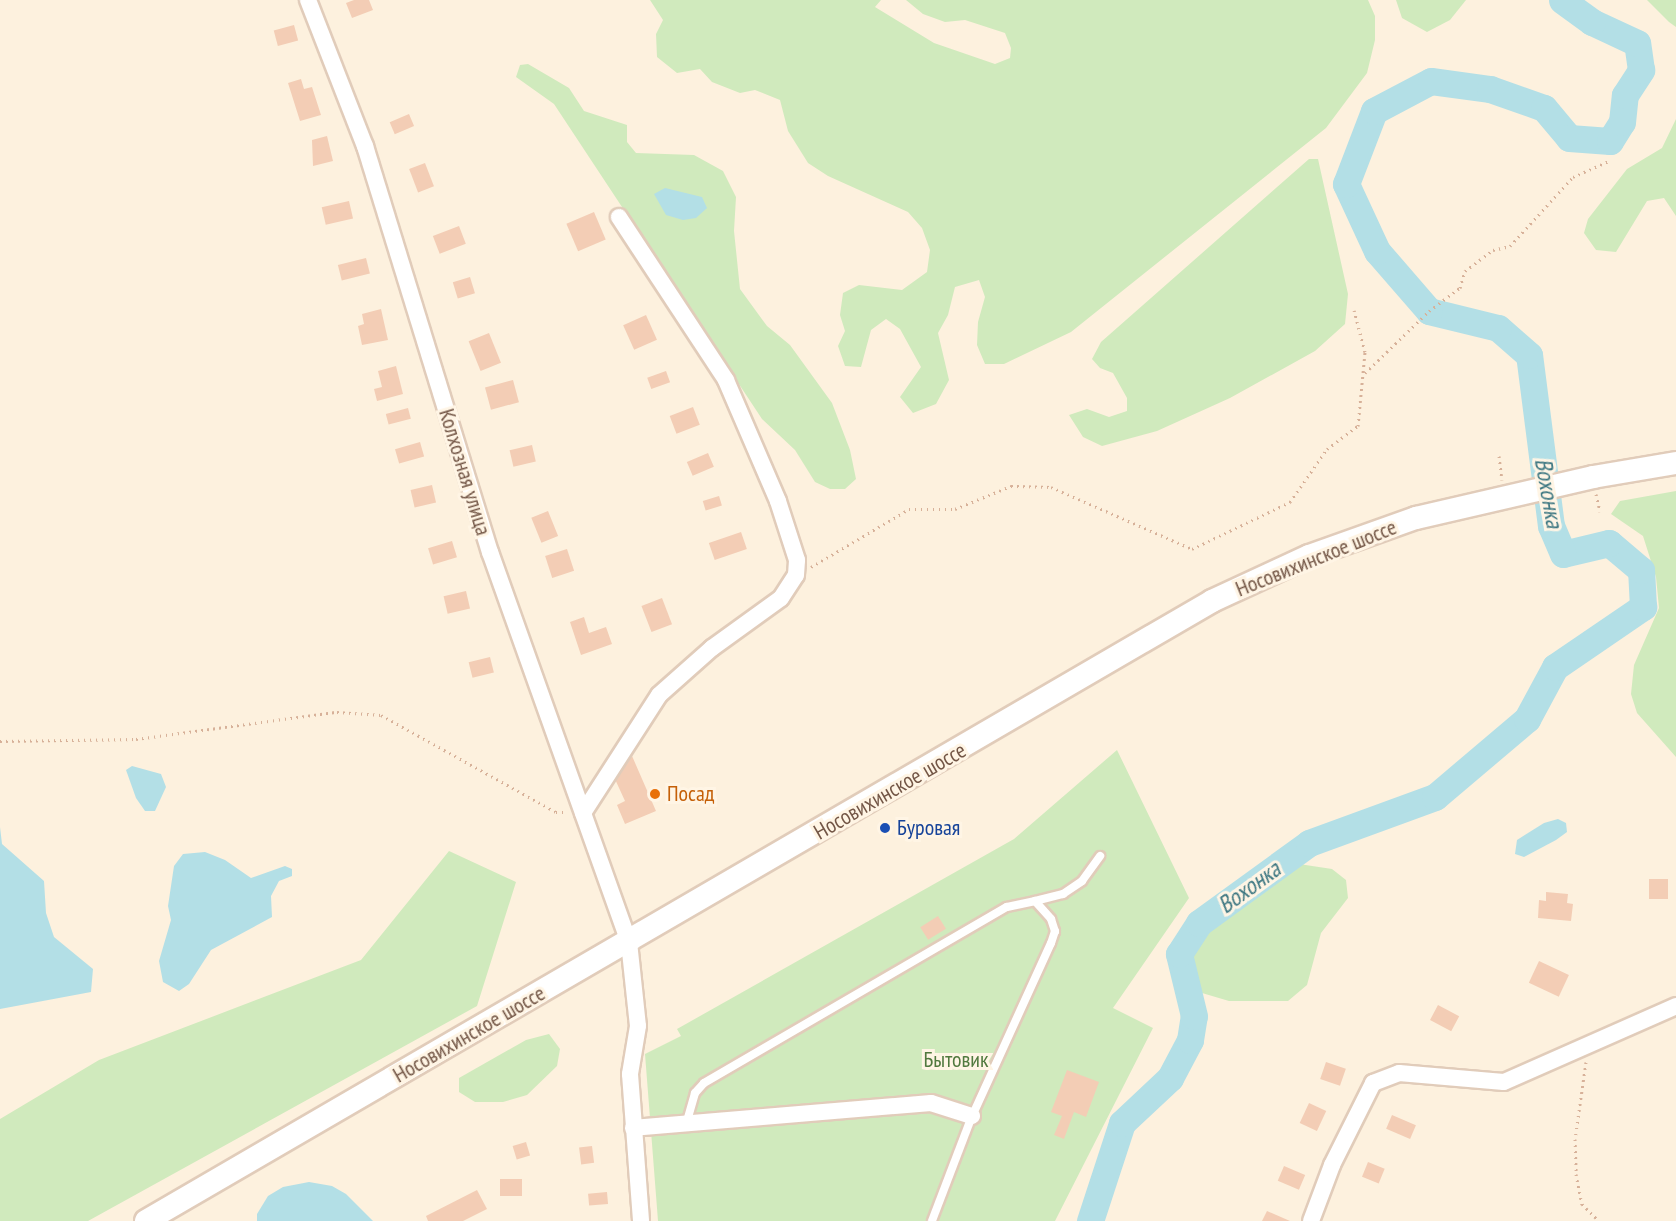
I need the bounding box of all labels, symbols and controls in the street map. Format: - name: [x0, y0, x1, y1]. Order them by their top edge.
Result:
- street label: Колхозная улица: [433, 406, 497, 538]
- water label: Вохонка: [1529, 456, 1569, 530]
- street label: Носовихинское шоссе: [1232, 514, 1400, 602]
- street label: Носовихинское шоссе: [809, 737, 971, 845]
- place label: Посад: [667, 781, 714, 807]
- marker: Посад: [648, 787, 662, 801]
- place label: Буровая: [897, 815, 960, 841]
- marker: Буровая: [878, 821, 892, 835]
- water label: Вохонка: [1212, 855, 1286, 919]
- street label: Носовихинское шоссе: [388, 980, 550, 1088]
- park label: Бытовик: [924, 1047, 988, 1073]

